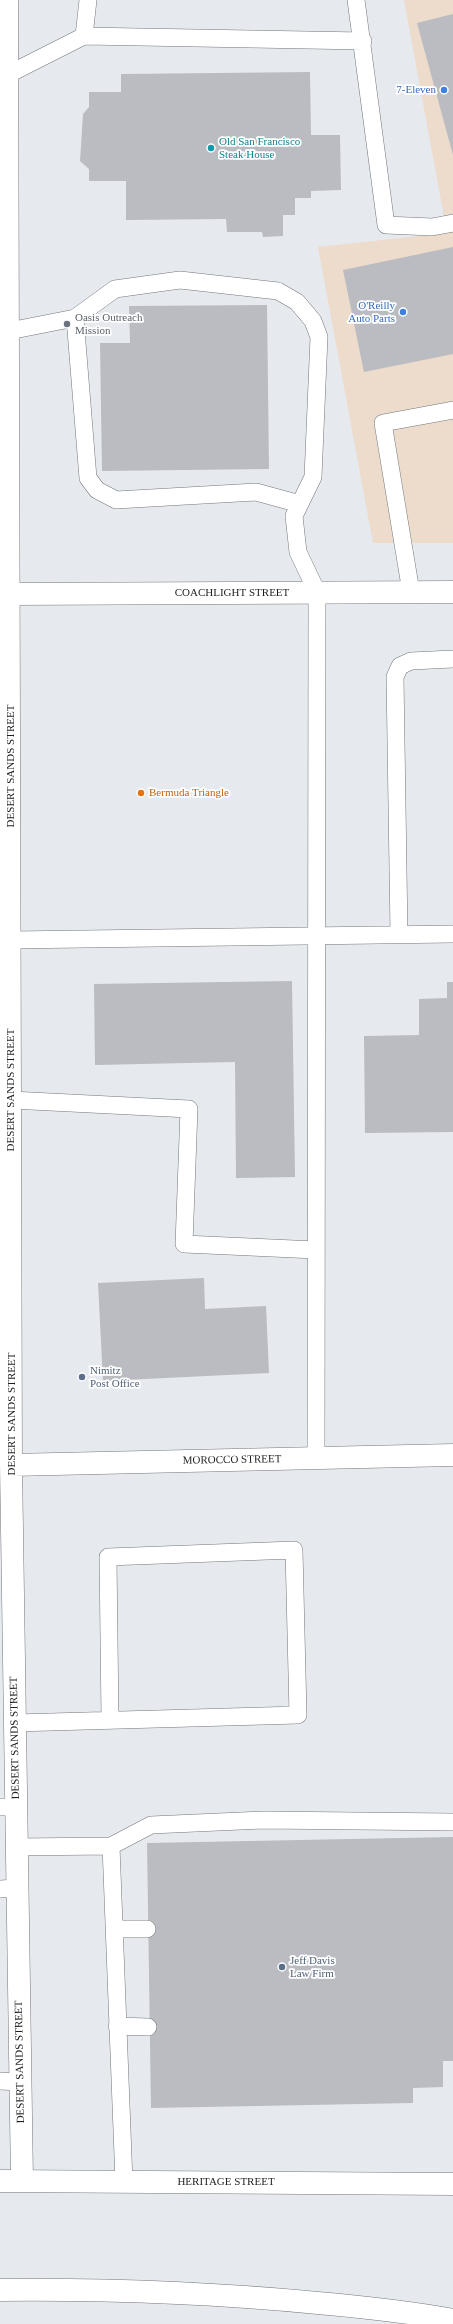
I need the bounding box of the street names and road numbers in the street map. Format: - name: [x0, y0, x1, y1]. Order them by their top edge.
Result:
- street label: COACHLIGHT STREET: [175, 586, 289, 600]
- street label: DESERT SANDS STREET: [4, 705, 18, 827]
- street label: DESERT SANDS STREET: [4, 1029, 18, 1151]
- street label: DESERT SANDS STREET: [5, 1353, 19, 1475]
- street label: MOROCCO STREET: [183, 1453, 281, 1467]
- street label: DESERT SANDS STREET: [7, 1676, 23, 1800]
- street label: DESERT SANDS STREET: [12, 2000, 28, 2124]
- street label: HERITAGE STREET: [177, 2175, 275, 2189]

